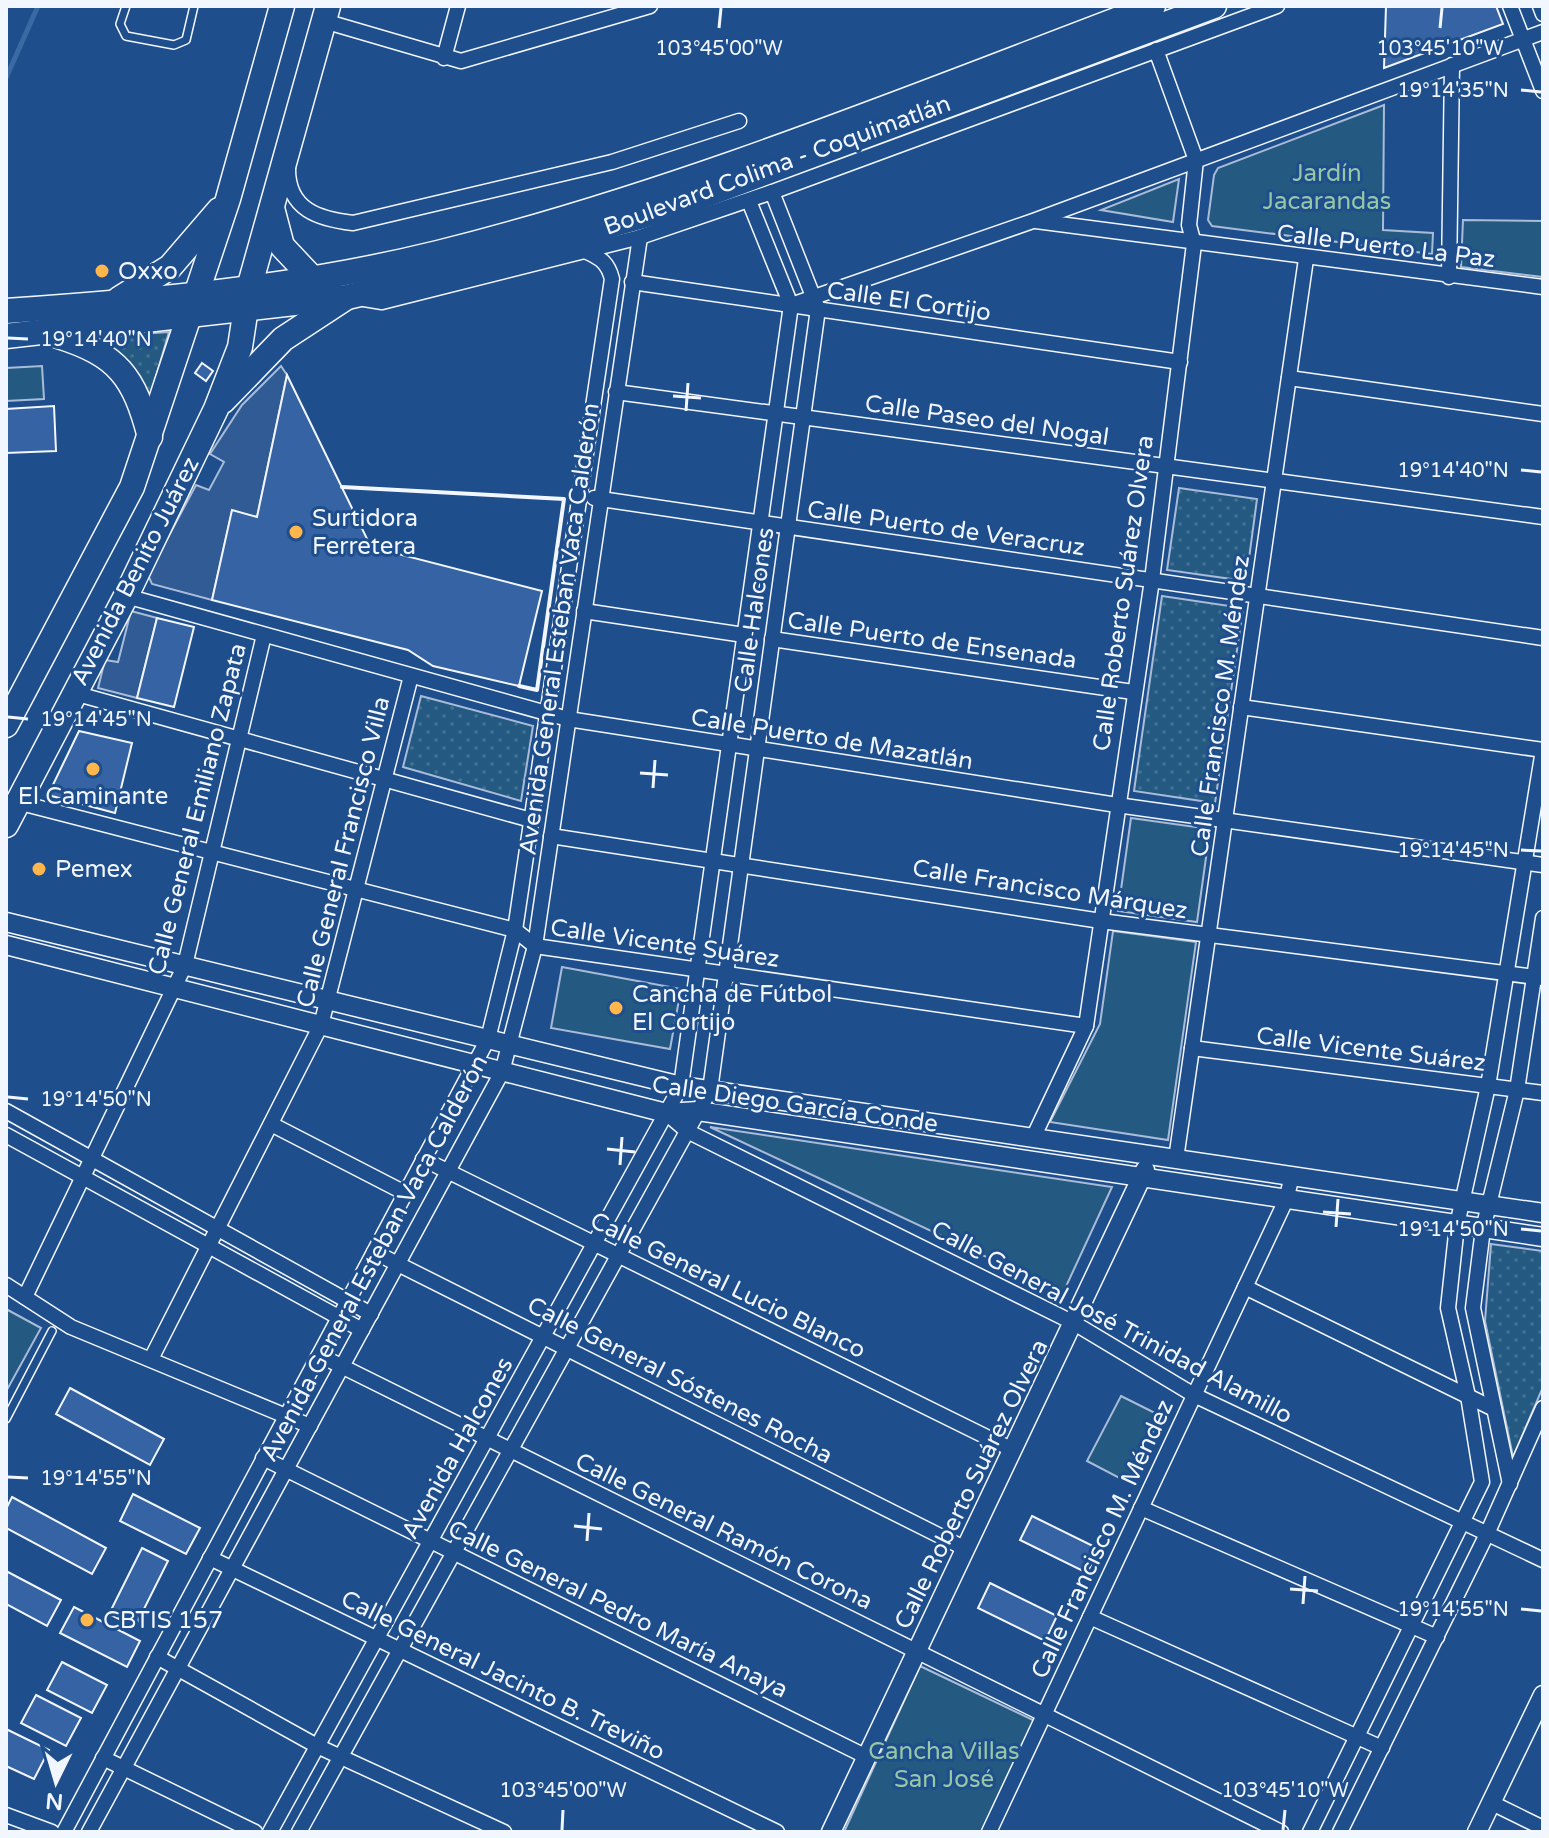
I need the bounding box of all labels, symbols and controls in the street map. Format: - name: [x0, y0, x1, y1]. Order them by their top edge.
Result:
- text: 103°45'00"W: [655, 37, 783, 61]
- text: 103°45'10"W: [1376, 37, 1504, 61]
- text: 19°14'35"N: [1397, 79, 1509, 103]
- street label: Boulevard Colima - Coquimatlán: [600, 89, 955, 242]
- park label: Jardín Jacarandas: [1263, 159, 1391, 216]
- street label: Calle Puerto La Paz: [1275, 219, 1497, 274]
- place label: Oxxo: [118, 257, 178, 286]
- marker: Oxxo: [93, 262, 111, 280]
- street label: Calle El Cortijo: [825, 276, 993, 327]
- text: 19°14'40"N: [40, 328, 152, 352]
- street label: Calle Paseo del Nogal: [863, 389, 1111, 452]
- street label: Avenida General Esteban Vaca Calderón: [513, 401, 606, 857]
- street label: Calle Roberto Suárez Olvera: [1087, 433, 1160, 753]
- street label: Avenida Benito Juárez: [65, 452, 206, 690]
- text: 19°14'40"N: [1397, 459, 1509, 483]
- street label: Calle Puerto de Veracruz: [805, 495, 1087, 562]
- place label: Surtidora Ferretera: [312, 504, 418, 561]
- marker: Surtidora Ferretera: [287, 523, 305, 541]
- street label: Calle Halcones: [729, 526, 780, 695]
- street label: Calle Francisco M. Méndez: [1185, 553, 1256, 859]
- street label: Calle Puerto de Ensenada: [785, 606, 1078, 675]
- street label: Calle General Emiliano Zapata: [142, 640, 253, 978]
- street label: Calle General Francisco Villa: [291, 694, 396, 1011]
- street label: Calle Puerto de Mazatlán: [689, 703, 975, 776]
- text: 19°14'45"N: [40, 708, 152, 732]
- marker: El Caminante: [84, 760, 102, 778]
- place label: El Caminante: [18, 782, 168, 811]
- text: 19°14'45"N: [1397, 839, 1509, 863]
- street label: Calle Francisco Márquez: [910, 853, 1189, 926]
- place label: Pemex: [55, 855, 133, 884]
- marker: Pemex: [30, 860, 48, 878]
- street label: Calle Vicente Suárez: [549, 913, 781, 974]
- place label: Cancha de Fútbol El Cortijo: [632, 980, 832, 1037]
- marker: Cancha de Fútbol El Cortijo: [607, 999, 625, 1017]
- street label: Calle Vicente Suárez: [1255, 1021, 1487, 1078]
- street label: Avenida General Esteban Vaca Calderón: [255, 1050, 494, 1467]
- street label: Calle Diego García Conde: [650, 1070, 940, 1139]
- text: 19°14'50"N: [40, 1088, 152, 1112]
- street label: Calle General Lucio Blanco: [585, 1206, 870, 1365]
- street label: Calle General José Trinidad Alamillo: [926, 1215, 1297, 1430]
- text: 19°14'50"N: [1397, 1218, 1509, 1242]
- street label: Calle General Sóstenes Rocha: [522, 1291, 837, 1470]
- street label: Calle Roberto Suárez Olvera: [889, 1335, 1054, 1634]
- street label: Avenida Halcones: [395, 1352, 519, 1544]
- street label: Calle Francisco M. Méndez: [1025, 1395, 1180, 1683]
- street label: Calle General Ramón Corona: [570, 1447, 877, 1616]
- text: 19°14'55"N: [40, 1467, 152, 1491]
- street label: Calle General Pedro María Anaya: [443, 1514, 792, 1705]
- street label: Calle General Jacinto B. Treviño: [336, 1584, 669, 1767]
- text: 19°14'55"N: [1397, 1598, 1509, 1622]
- place label: CBTIS 157: [103, 1606, 223, 1635]
- marker: CBTIS 157: [78, 1611, 96, 1629]
- park label: Cancha Villas San José: [868, 1737, 1020, 1794]
- north arrow: [16, 1742, 96, 1822]
- text: 103°45'00"W: [499, 1779, 627, 1803]
- text: 103°45'10"W: [1221, 1779, 1349, 1803]
- text: N: [44, 1787, 64, 1815]

